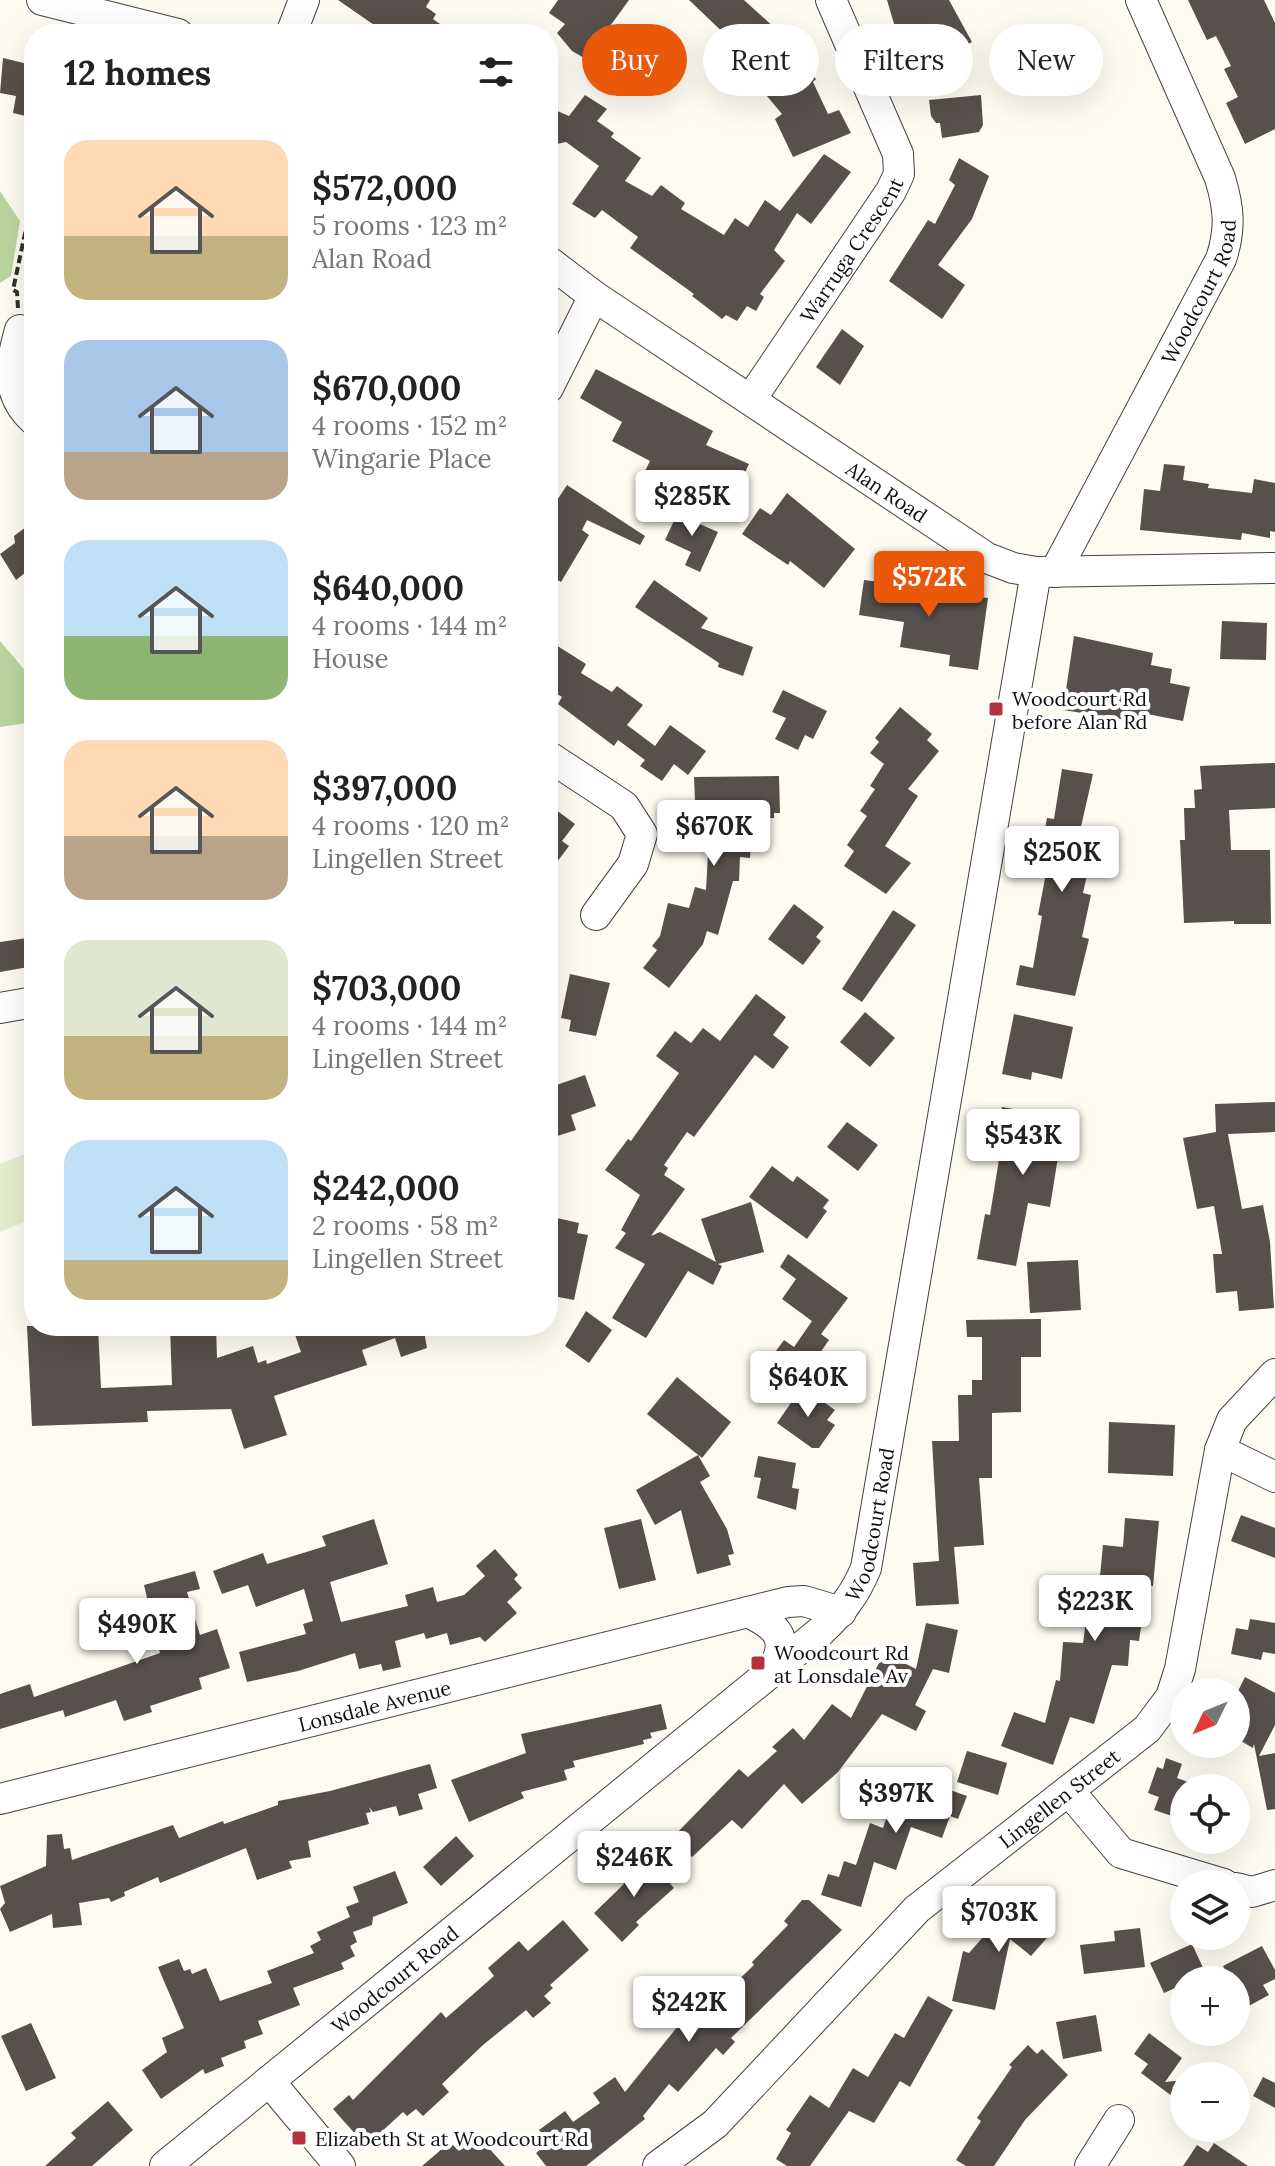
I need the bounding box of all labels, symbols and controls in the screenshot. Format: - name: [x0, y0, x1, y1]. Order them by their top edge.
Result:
- chip: Buy: [582, 24, 687, 96]
- chip: Rent: [703, 24, 819, 96]
- chip: Filters: [835, 24, 973, 96]
- chip: New: [989, 24, 1103, 96]
- icon: filters: [474, 50, 518, 94]
- text: 12 homes: [64, 51, 211, 94]
- text: $572,000: [312, 166, 457, 209]
- icon: home: [128, 172, 224, 268]
- street label: Warruga Crescent: [794, 173, 908, 327]
- text: 5 rooms · 123 m²: [312, 209, 508, 242]
- street label: Woodcourt Road: [1155, 219, 1240, 368]
- text: Alan Road: [312, 242, 432, 275]
- text: $670,000: [312, 366, 461, 409]
- icon: home: [128, 372, 224, 468]
- text: 4 rooms · 152 m²: [312, 409, 508, 442]
- text: Wingarie Place: [312, 442, 492, 475]
- street label: Alan Road: [841, 455, 932, 527]
- pin: $285K: [636, 470, 748, 538]
- text: $285K: [654, 479, 730, 512]
- pin: $572K: [873, 551, 985, 619]
- text: $572K: [892, 560, 966, 593]
- text: $640,000: [312, 566, 464, 609]
- icon: home: [128, 572, 224, 668]
- text: 4 rooms · 144 m²: [312, 609, 508, 642]
- text: House: [312, 642, 389, 675]
- place label: Woodcourt Rd before Alan Rd: [1012, 686, 1148, 734]
- marker: Woodcourt Rd before Alan Rd: [987, 700, 1005, 718]
- text: $397,000: [312, 766, 457, 809]
- icon: home: [128, 772, 224, 868]
- pin: $670K: [658, 800, 770, 868]
- text: 4 rooms · 120 m²: [312, 809, 510, 842]
- text: $670K: [675, 809, 753, 842]
- pin: $250K: [1006, 826, 1118, 894]
- text: $250K: [1023, 835, 1101, 868]
- text: Lingellen Street: [312, 842, 503, 875]
- text: $703,000: [312, 966, 461, 1009]
- icon: home: [128, 972, 224, 1068]
- text: 4 rooms · 144 m²: [312, 1009, 508, 1042]
- text: Lingellen Street: [312, 1042, 503, 1075]
- pin: $543K: [967, 1109, 1079, 1177]
- text: $543K: [985, 1118, 1061, 1151]
- text: $242,000: [312, 1166, 460, 1209]
- icon: home: [128, 1172, 224, 1268]
- text: 2 rooms · 58 m²: [312, 1209, 499, 1242]
- text: Lingellen Street: [312, 1242, 503, 1275]
- pin: $640K: [752, 1351, 864, 1419]
- text: $640K: [768, 1360, 848, 1393]
- street label: Woodcourt Road: [839, 1446, 899, 1606]
- pin: $223K: [1039, 1575, 1151, 1643]
- text: $223K: [1057, 1584, 1133, 1617]
- pin: $490K: [81, 1598, 193, 1666]
- text: $490K: [97, 1607, 177, 1640]
- place label: Woodcourt Rd at Lonsdale Av: [774, 1640, 909, 1688]
- marker: Woodcourt Rd at Lonsdale Av: [749, 1654, 767, 1672]
- street label: Lonsdale Avenue: [296, 1674, 454, 1736]
- north arrow: [1170, 1678, 1250, 1758]
- map controls: [1170, 1678, 1250, 2142]
- street label: Lingellen Street: [993, 1743, 1125, 1853]
- pin: $397K: [840, 1767, 952, 1835]
- button: locate: [1170, 1774, 1250, 1854]
- text: $397K: [858, 1776, 934, 1809]
- pin: $246K: [578, 1831, 690, 1899]
- text: $246K: [596, 1840, 672, 1873]
- button: layers: [1170, 1870, 1250, 1950]
- pin: $703K: [943, 1886, 1055, 1954]
- text: $703K: [960, 1895, 1038, 1928]
- street label: Woodcourt Road: [326, 1920, 463, 2038]
- button: +: [1170, 1966, 1250, 2046]
- pin: $242K: [633, 1976, 745, 2044]
- text: $242K: [651, 1985, 727, 2018]
- button: −: [1170, 2062, 1250, 2142]
- place label: Elizabeth St at Woodcourt Rd: [315, 2126, 589, 2151]
- marker: Elizabeth St at Woodcourt Rd: [290, 2129, 308, 2147]

